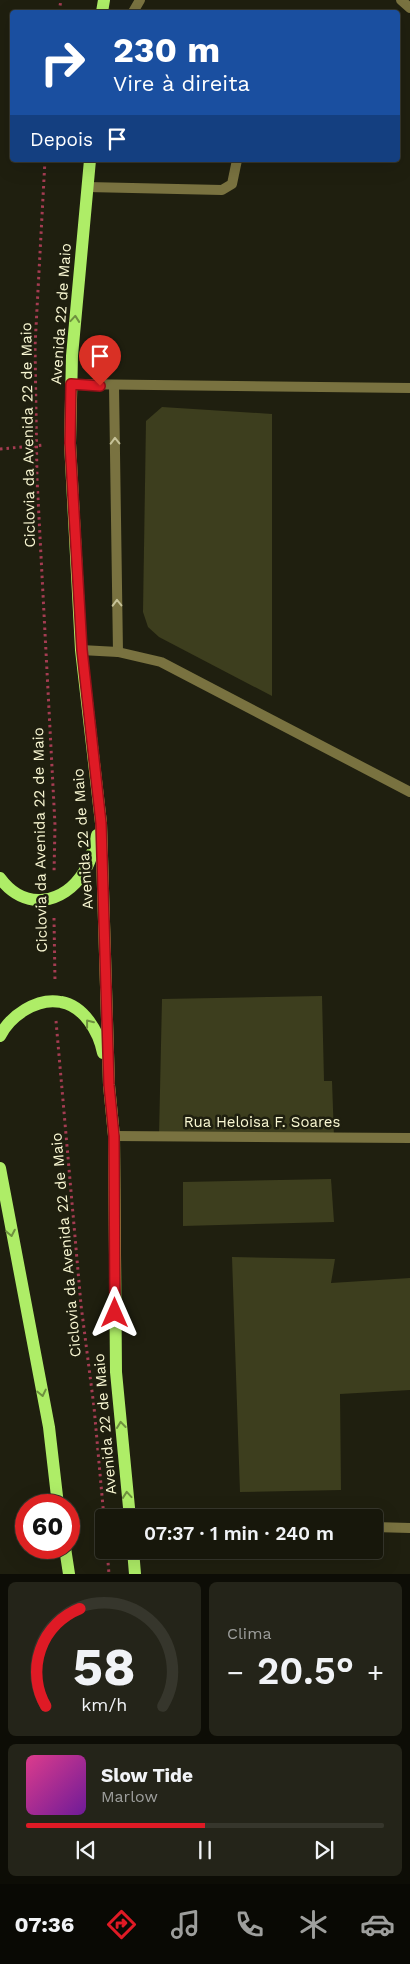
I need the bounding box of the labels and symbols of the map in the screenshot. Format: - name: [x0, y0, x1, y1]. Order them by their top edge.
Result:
- street label: Avenida 22 de Maio: [47, 243, 75, 385]
- one-way arrow: [69, 315, 80, 323]
- street label: Ciclovia da Avenida 22 de Maio: [17, 322, 39, 548]
- pin: [79, 335, 121, 386]
- one-way arrow: [110, 437, 120, 444]
- one-way arrow: [112, 599, 123, 607]
- street label: Ciclovia da Avenida 22 de Maio: [29, 727, 51, 953]
- street label: Avenida 22 de Maio: [69, 768, 97, 910]
- one-way arrow: [87, 1020, 95, 1029]
- street label: Rua Heloisa F. Soares: [184, 1113, 340, 1131]
- street label: Ciclovia da Avenida 22 de Maio: [47, 1132, 85, 1358]
- one-way arrow: [5, 1229, 16, 1238]
- position arrow: [88, 1286, 140, 1338]
- street label: Avenida 22 de Maio: [90, 1353, 120, 1495]
- one-way arrow: [36, 1389, 47, 1397]
- one-way arrow: [116, 1420, 127, 1428]
- one-way arrow: [122, 1491, 133, 1499]
- speed limit sign: 60: [15, 1494, 80, 1559]

